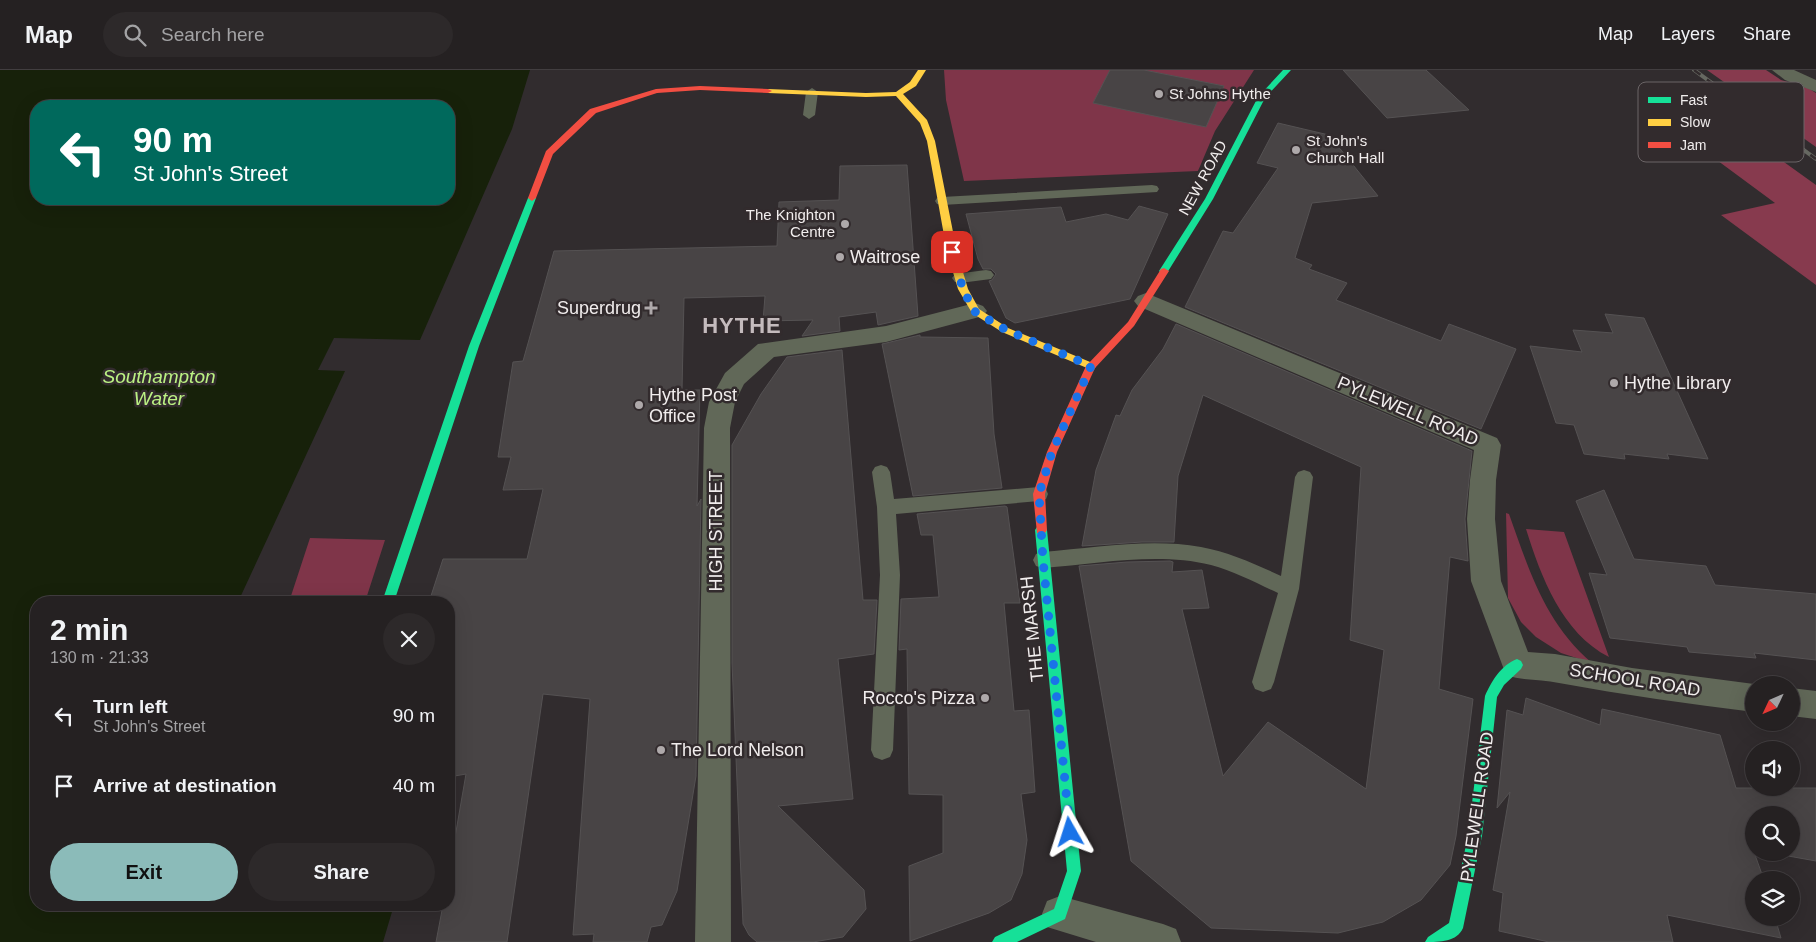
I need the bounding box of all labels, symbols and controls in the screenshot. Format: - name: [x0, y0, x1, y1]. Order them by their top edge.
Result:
- search box: [103, 12, 453, 57]
- text: Map: [25, 21, 73, 48]
- icon: search: [121, 21, 149, 49]
- text: Search here: [161, 24, 265, 45]
- text: Map: [1598, 24, 1633, 44]
- text: Layers: [1661, 24, 1715, 44]
- text: Share: [1743, 24, 1791, 44]
- legend: [1638, 82, 1804, 162]
- place label: St Johns Hythe: [1169, 85, 1271, 102]
- marker: St Johns Hythe: [1153, 88, 1165, 100]
- text: Fast: [1680, 92, 1707, 108]
- text: Slow: [1680, 114, 1711, 130]
- icon: left: [50, 120, 115, 185]
- text: 90 m: [133, 120, 213, 159]
- place label: St John's Church Hall: [1306, 132, 1384, 166]
- street label: NEW ROAD: [1175, 137, 1230, 218]
- text: Jam: [1680, 137, 1706, 153]
- marker: St John's Church Hall: [1290, 144, 1302, 156]
- text: St John's Street: [133, 161, 288, 186]
- place label: The Knighton Centre: [746, 206, 835, 240]
- marker: The Knighton Centre: [839, 218, 851, 230]
- pin: [931, 231, 973, 273]
- icon: arrive: [938, 238, 966, 266]
- place label: Waitrose: [850, 247, 920, 267]
- marker: Waitrose: [834, 251, 846, 263]
- place label: Superdrug: [557, 298, 641, 318]
- marker: Superdrug: [645, 302, 657, 314]
- district label: HYTHE: [702, 313, 782, 338]
- water label: Southampton Water: [102, 366, 216, 409]
- street label: PYLEWELL ROAD: [1334, 372, 1482, 450]
- place label: Hythe Library: [1624, 373, 1731, 393]
- marker: Hythe Library: [1608, 377, 1620, 389]
- place label: Hythe Post Office: [649, 385, 737, 426]
- marker: Hythe Post Office: [633, 399, 645, 411]
- street label: HIGH STREET: [706, 470, 726, 592]
- street label: THE MARSH: [1017, 575, 1047, 683]
- text: 2 min: [50, 613, 128, 646]
- button: close: [383, 613, 435, 665]
- text: 130 m · 21:33: [50, 649, 149, 666]
- street label: SCHOOL ROAD: [1568, 660, 1702, 700]
- north arrow: [1745, 676, 1800, 731]
- map controls: [1745, 676, 1800, 926]
- place label: Rocco's Pizza: [863, 688, 976, 708]
- marker: Rocco's Pizza: [979, 692, 991, 704]
- text: Turn left: [93, 696, 168, 717]
- icon: left: [50, 702, 78, 730]
- text: 90 m: [393, 705, 435, 726]
- text: St John's Street: [93, 718, 205, 735]
- street label: PYLEWELL ROAD: [1457, 731, 1497, 883]
- place label: The Lord Nelson: [671, 740, 804, 760]
- button: sound: [1745, 741, 1800, 796]
- marker: The Lord Nelson: [655, 744, 667, 756]
- icon: arrive: [50, 772, 78, 800]
- text: Arrive at destination: [93, 775, 277, 796]
- text: 40 m: [393, 775, 435, 796]
- position arrow: [1043, 805, 1095, 857]
- button: search: [1745, 806, 1800, 861]
- button: Exit: [50, 843, 238, 901]
- button: Share: [248, 843, 435, 901]
- button: layers: [1745, 871, 1800, 926]

